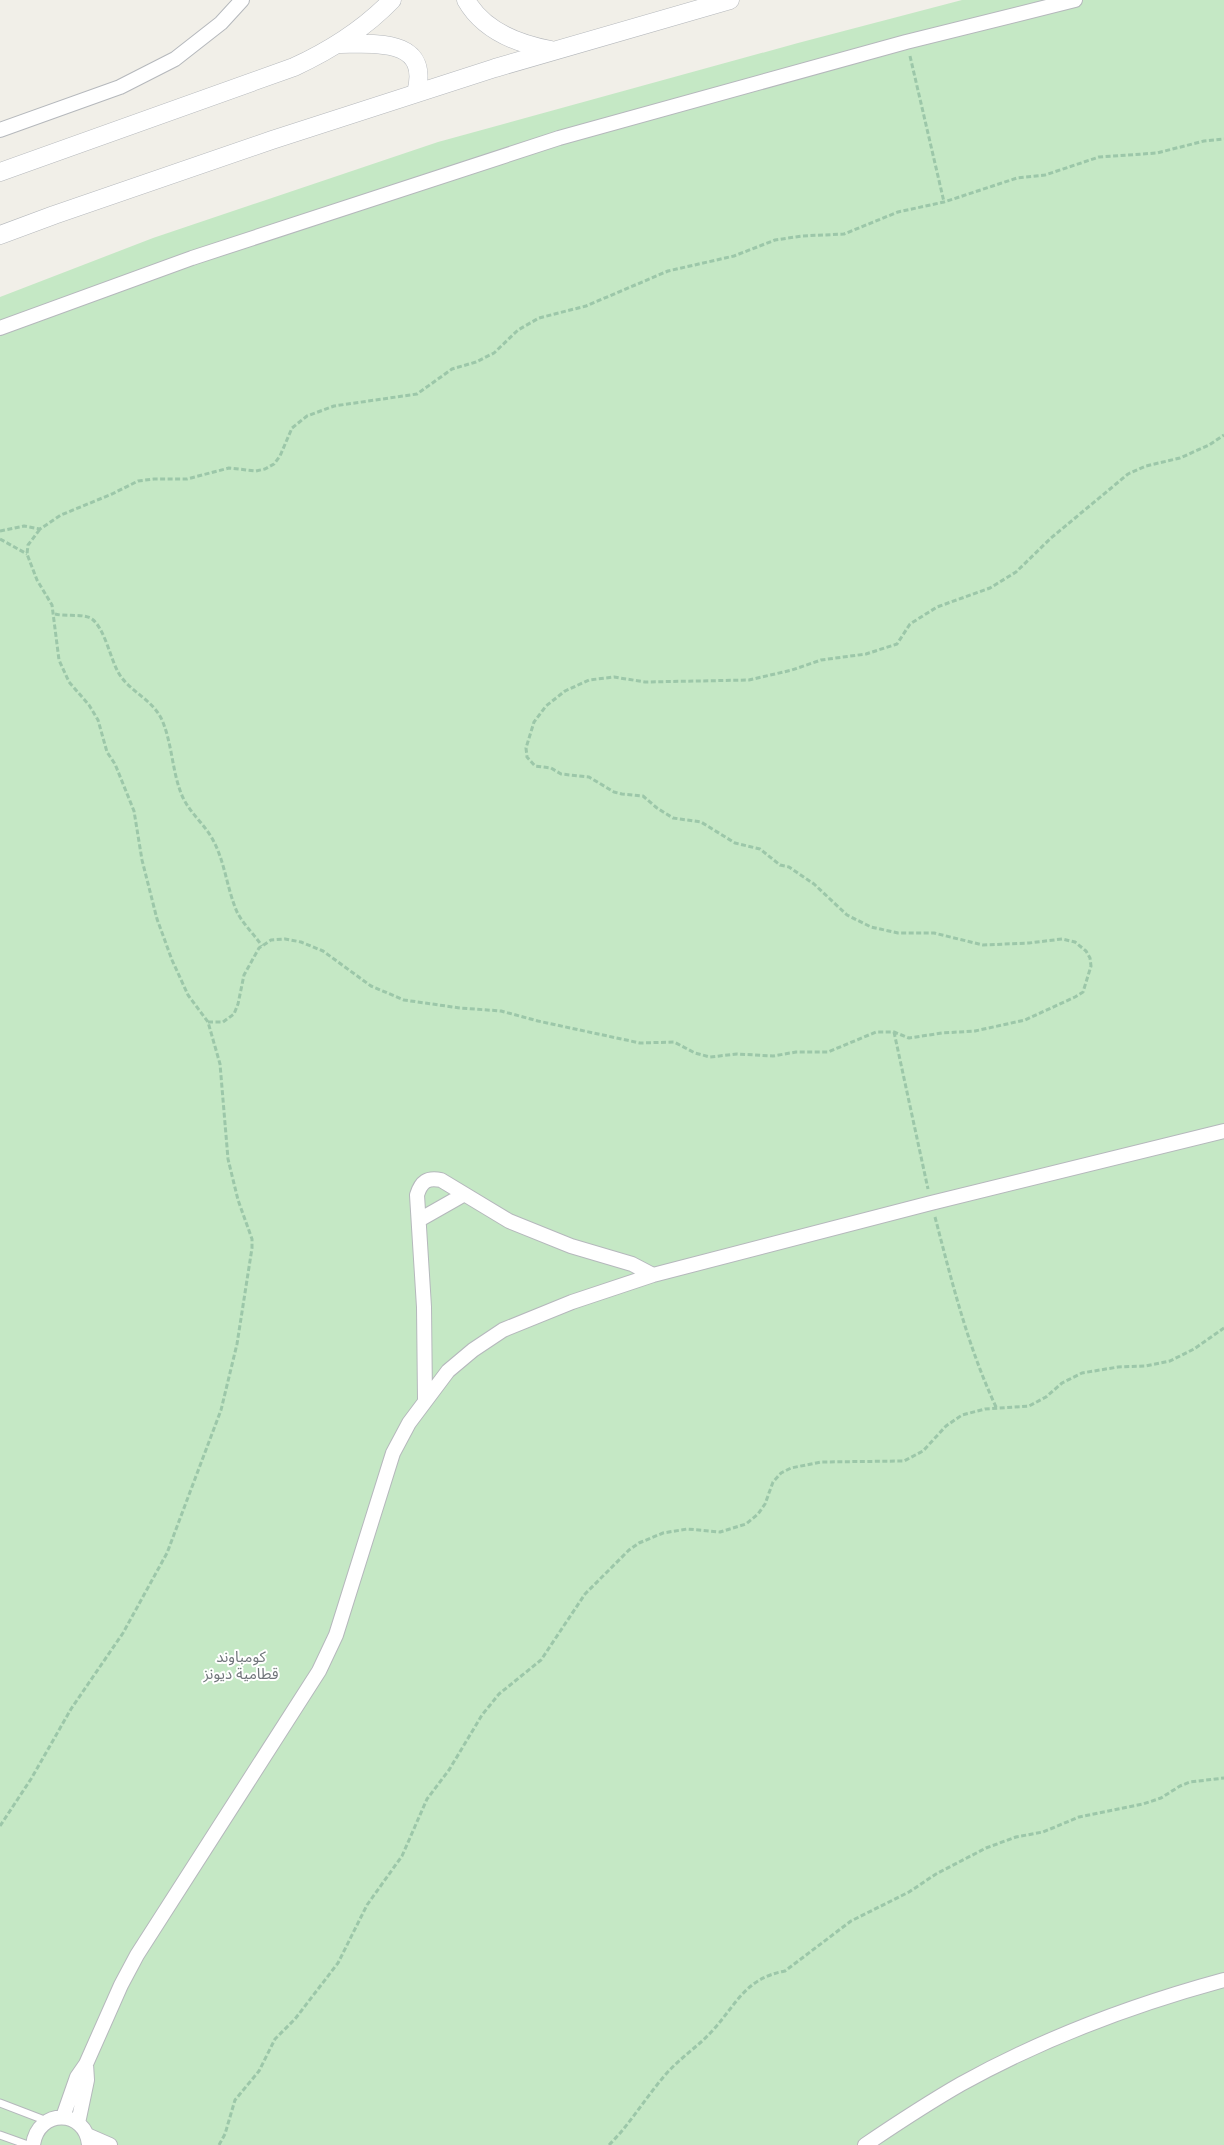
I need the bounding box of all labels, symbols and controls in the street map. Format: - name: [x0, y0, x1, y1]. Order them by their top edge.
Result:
- district label: كومباوند قطامية ديونز: [202, 1648, 279, 1683]

